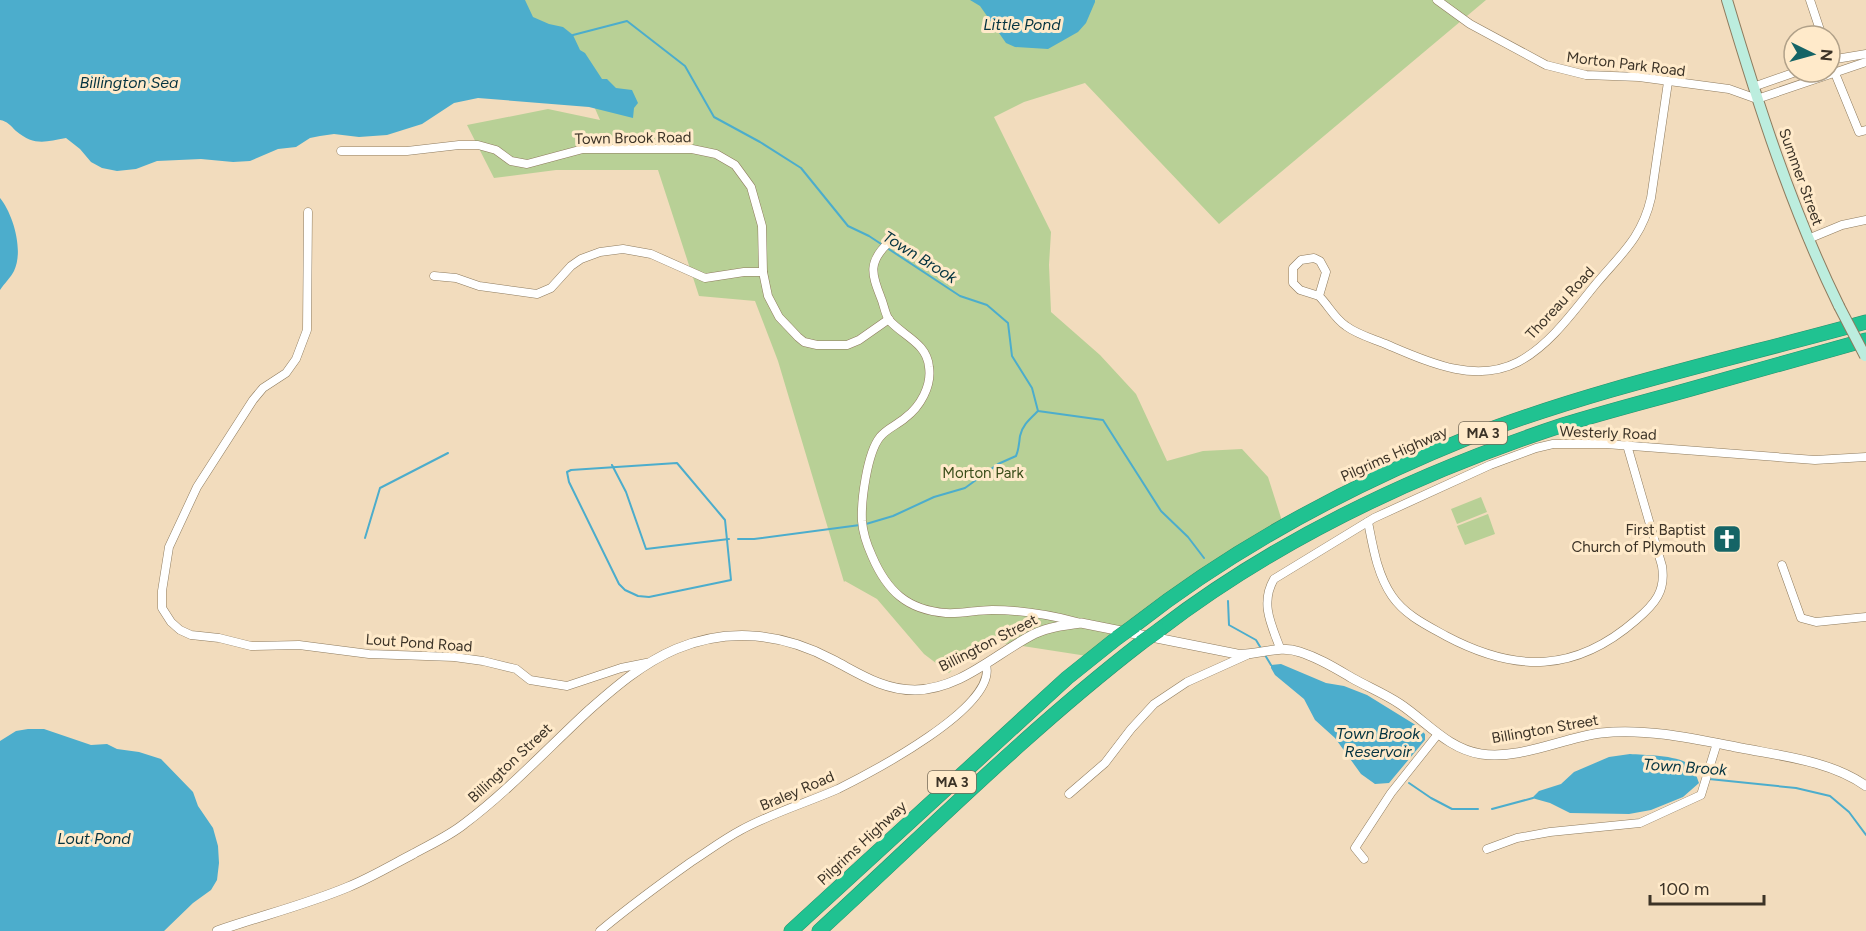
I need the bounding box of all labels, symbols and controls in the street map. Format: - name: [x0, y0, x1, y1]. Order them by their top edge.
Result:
- water label: Little Pond: [983, 15, 1061, 34]
- north arrow: [1782, 24, 1842, 84]
- street label: Morton Park Road: [1566, 48, 1686, 80]
- text: N: [1816, 48, 1836, 62]
- water label: Billington Sea: [80, 73, 178, 92]
- street label: Summer Street: [1775, 126, 1827, 228]
- street label: Town Brook Road: [574, 128, 692, 148]
- water label: Town Brook: [879, 227, 962, 288]
- street label: Thoreau Road: [1522, 263, 1598, 343]
- street label: Pilgrims Highway: [1338, 422, 1450, 486]
- road number: MA 3: [1459, 422, 1507, 444]
- street label: Westerly Road: [1559, 422, 1657, 444]
- park label: Morton Park: [942, 464, 1024, 482]
- place label: First Baptist Church of Plymouth: [1571, 521, 1706, 556]
- church icon: First Baptist Church of Plymouth: [1711, 523, 1743, 555]
- street label: Billington Street: [936, 610, 1041, 676]
- street label: Lout Pond Road: [365, 630, 473, 656]
- street label: Billington Street: [1490, 711, 1600, 747]
- street label: Billington Street: [464, 719, 556, 807]
- water label: Town Brook Reservoir: [1336, 724, 1421, 761]
- water label: Town Brook: [1642, 755, 1729, 779]
- street label: Braley Road: [757, 767, 837, 815]
- road number: MA 3: [928, 771, 976, 793]
- street label: Pilgrims Highway: [814, 797, 910, 889]
- water label: Lout Pond: [57, 829, 131, 848]
- scale bar: [1650, 868, 1764, 906]
- text: 100 m: [1659, 878, 1709, 900]

